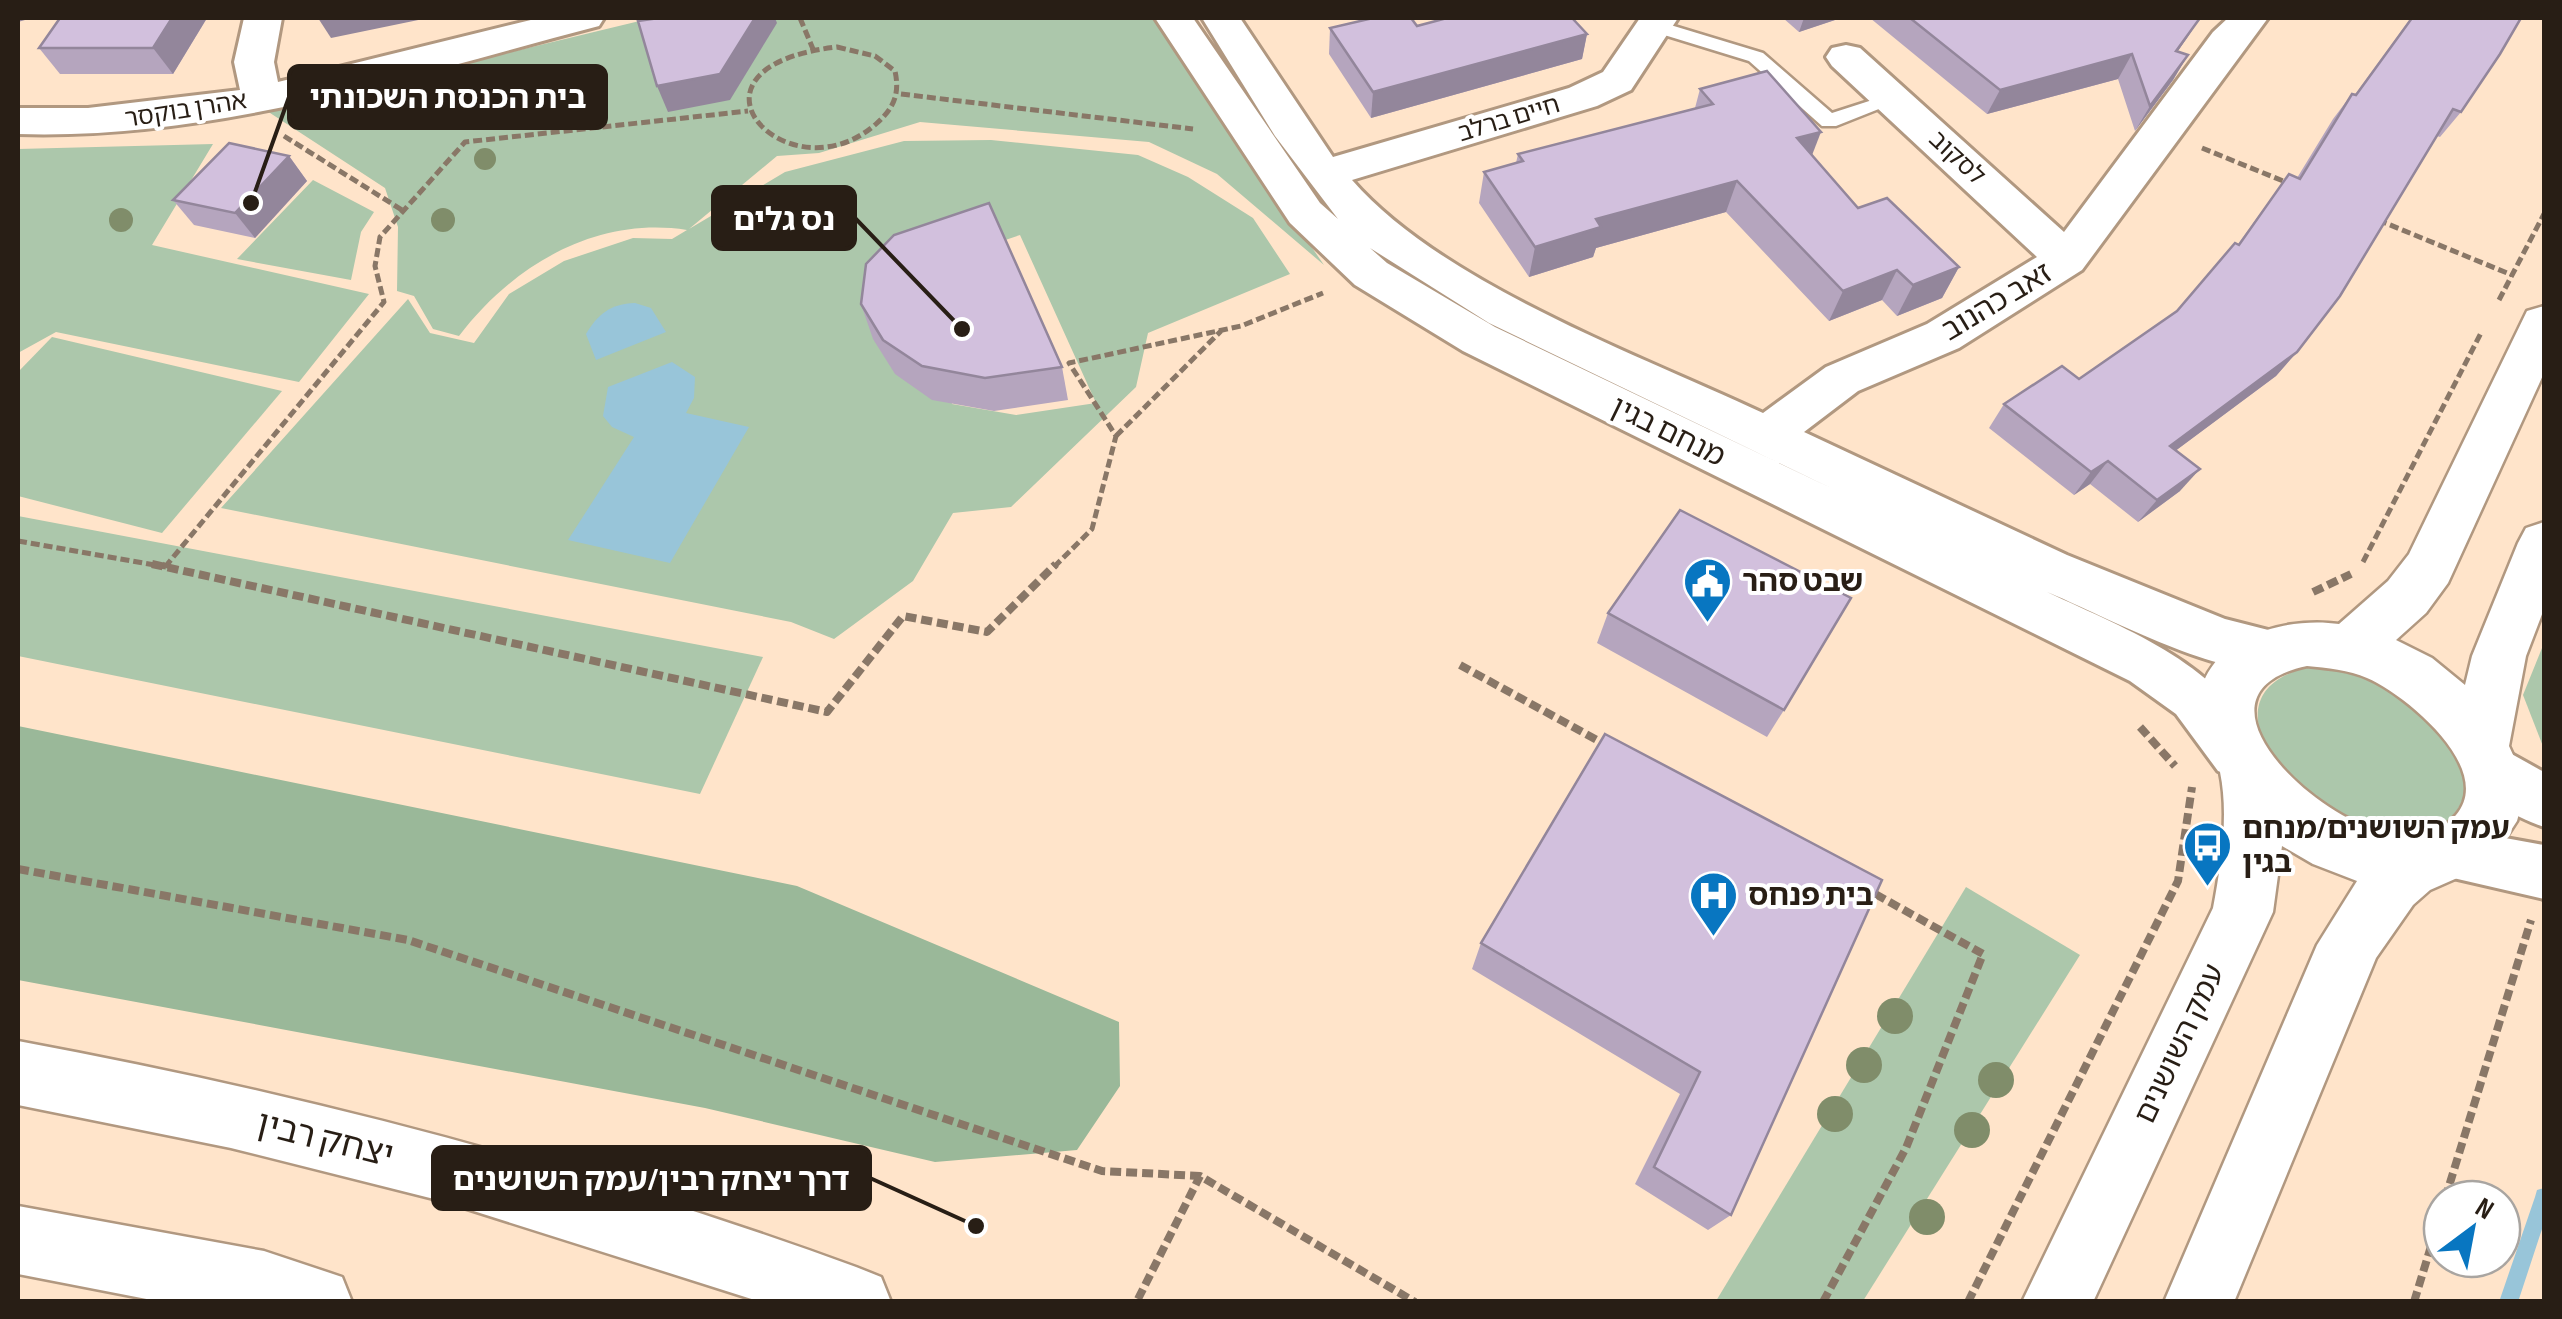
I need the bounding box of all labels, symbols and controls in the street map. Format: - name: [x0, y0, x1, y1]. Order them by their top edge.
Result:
- callout: בית הכנסת השכונתי: [289, 66, 606, 128]
- text: בית הכנסת השכונתי: [310, 79, 587, 118]
- street label: אהרן בוקסר: [123, 85, 249, 135]
- street label: חיים ברלב: [1454, 89, 1564, 149]
- street label: לסקוב: [1922, 124, 1992, 192]
- callout: נס גלים: [713, 187, 855, 249]
- text: נס גלים: [733, 201, 835, 240]
- street label: זאב כהנוב: [1935, 255, 2059, 349]
- street label: מנחם בגין: [1605, 389, 1731, 475]
- public building icon: שבט סהר: [1681, 556, 1733, 624]
- place label: שבט סהר: [1742, 564, 1864, 600]
- place label: עמק השושנים/מנחם בגין: [2242, 811, 2510, 881]
- bus stop icon: עמק השושנים/מנחם בגין: [2181, 820, 2233, 888]
- hospital icon: בית פנחס: [1687, 870, 1739, 938]
- place label: בית פנחס: [1748, 878, 1874, 914]
- street label: עמק השושנים: [2127, 958, 2233, 1130]
- street label: יצחק רבין: [252, 1102, 398, 1178]
- callout: דרך יצחק רבין/עמק השושנים: [433, 1147, 870, 1209]
- text: דרך יצחק רבין/עמק השושנים: [452, 1161, 850, 1200]
- north arrow: [2422, 1179, 2522, 1279]
- text: N: [2469, 1191, 2500, 1227]

